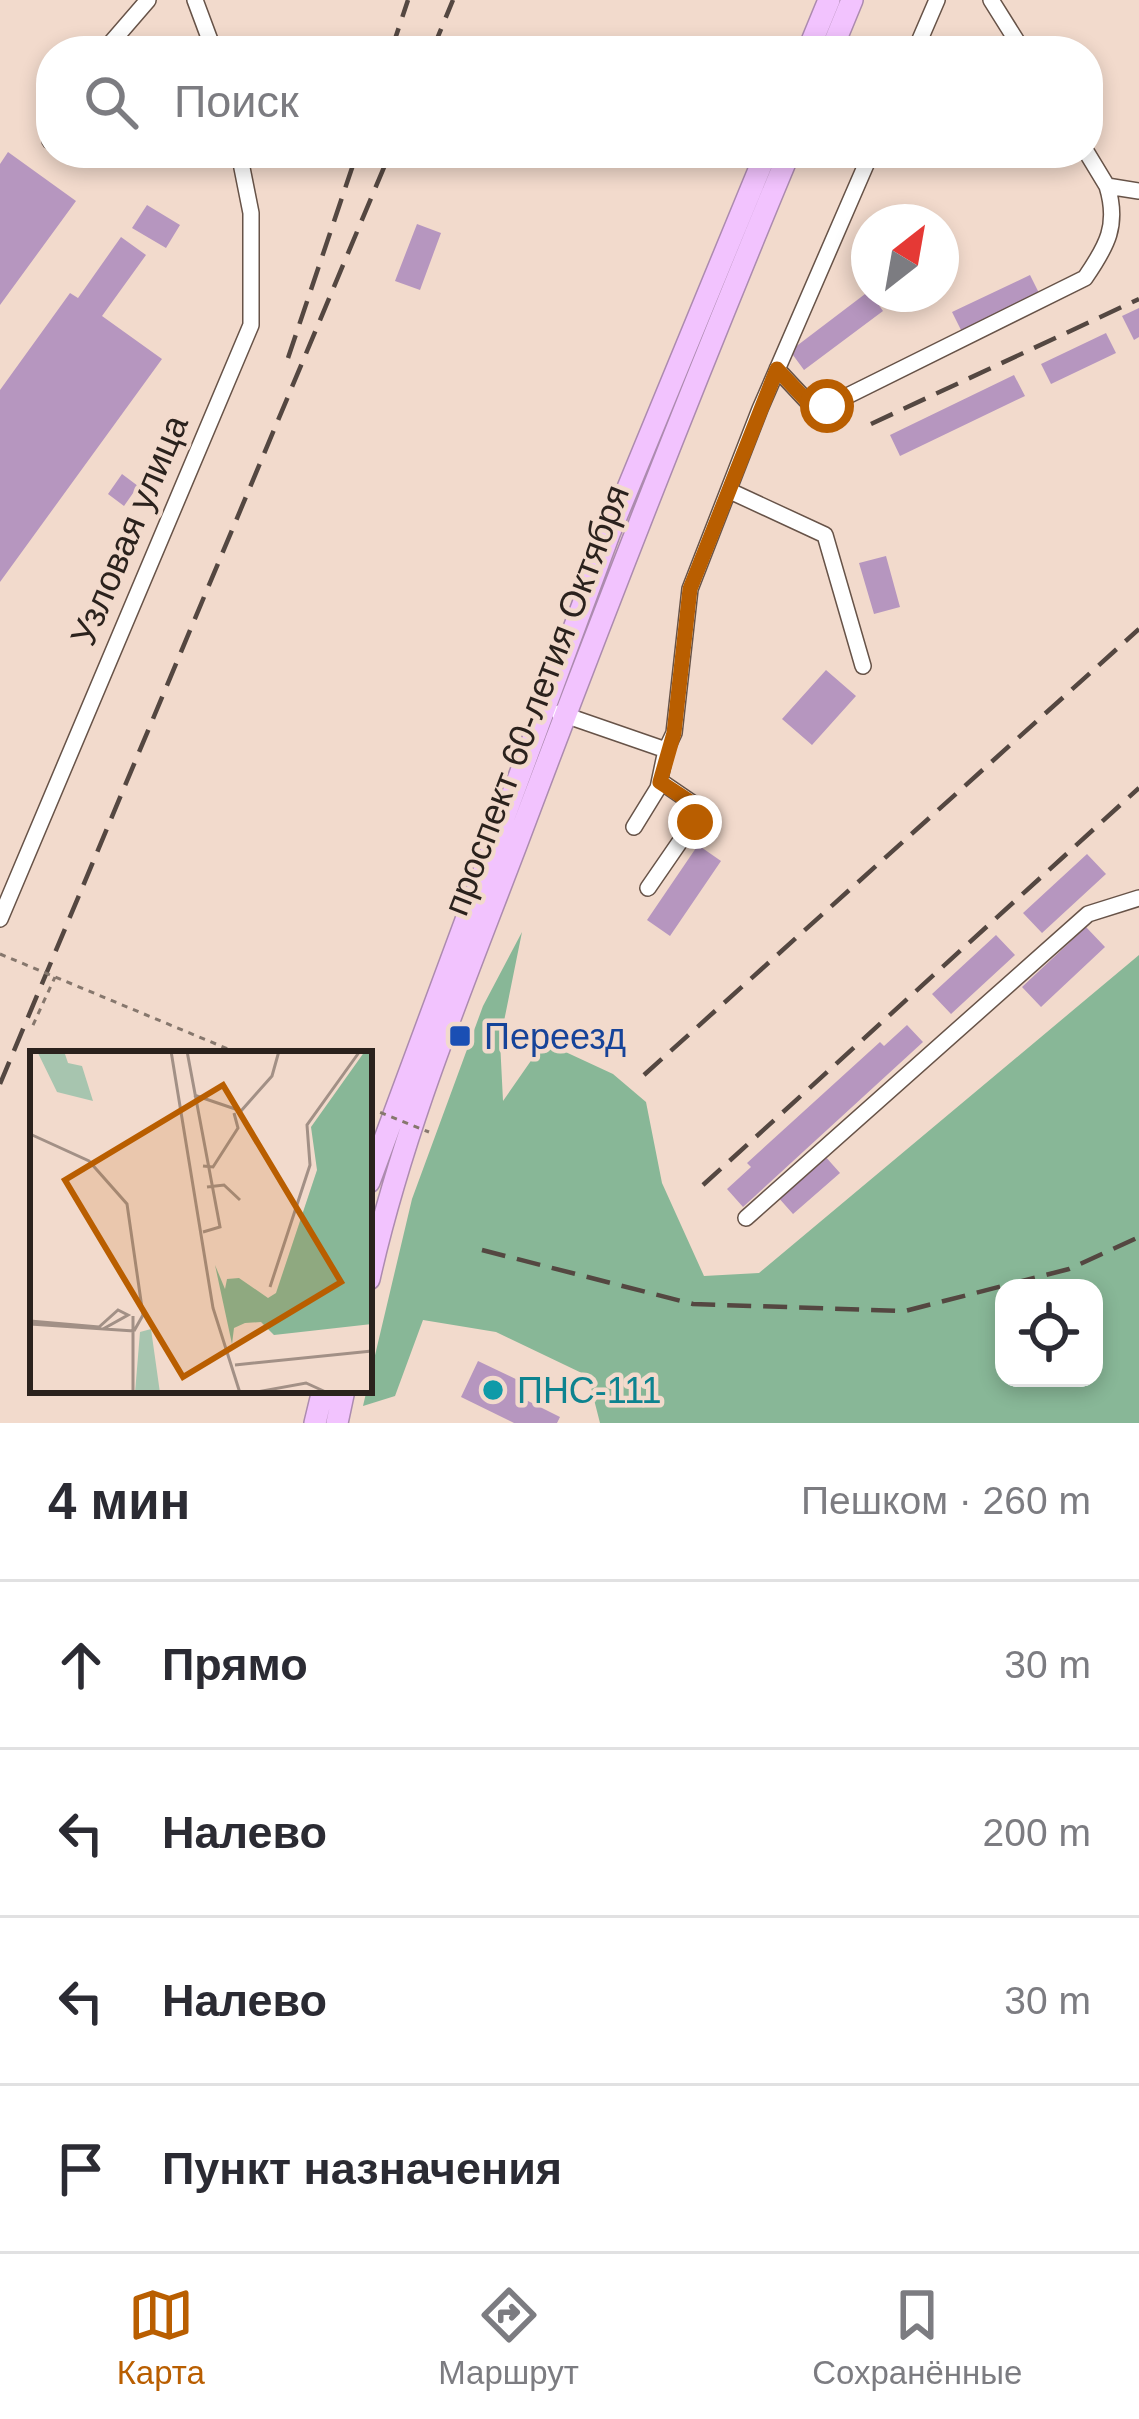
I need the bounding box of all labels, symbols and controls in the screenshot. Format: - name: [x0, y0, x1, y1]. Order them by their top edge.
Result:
- search box: [36, 36, 1103, 168]
- icon: search: [78, 69, 144, 135]
- text: Поиск: [174, 76, 299, 127]
- north arrow: [851, 204, 959, 312]
- route start: [800, 379, 854, 433]
- street label: Узловая улица: [62, 408, 196, 651]
- street label: проспект 60-летия Октября: [435, 479, 637, 921]
- route end: [668, 795, 722, 849]
- place label: Переезд: [484, 1016, 626, 1057]
- marker: Переезд: [447, 1023, 473, 1049]
- inset map: [30, 1051, 372, 1393]
- map controls: [995, 1279, 1103, 1387]
- button: locate: [995, 1279, 1103, 1387]
- place label: ПНС-111: [517, 1370, 662, 1411]
- marker: ПНС-111: [480, 1377, 506, 1403]
- text: 4 мин: [48, 1473, 190, 1530]
- text: Пешком · 260 m: [801, 1479, 1091, 1522]
- icon: ahead: [48, 1632, 114, 1698]
- text: Прямо: [162, 1639, 308, 1690]
- text: 30 m: [1004, 1643, 1091, 1686]
- icon: left: [48, 1800, 114, 1866]
- text: Налево: [162, 1807, 327, 1858]
- text: 200 m: [983, 1811, 1091, 1854]
- icon: left: [48, 1968, 114, 2034]
- text: Налево: [162, 1975, 327, 2026]
- text: 30 m: [1004, 1979, 1091, 2022]
- icon: arrive: [48, 2136, 114, 2202]
- text: Пункт назначения: [162, 2143, 562, 2194]
- tab: Карта: [117, 2282, 205, 2392]
- tab: Маршрут: [438, 2282, 579, 2392]
- tab: Сохранённые: [812, 2282, 1022, 2392]

